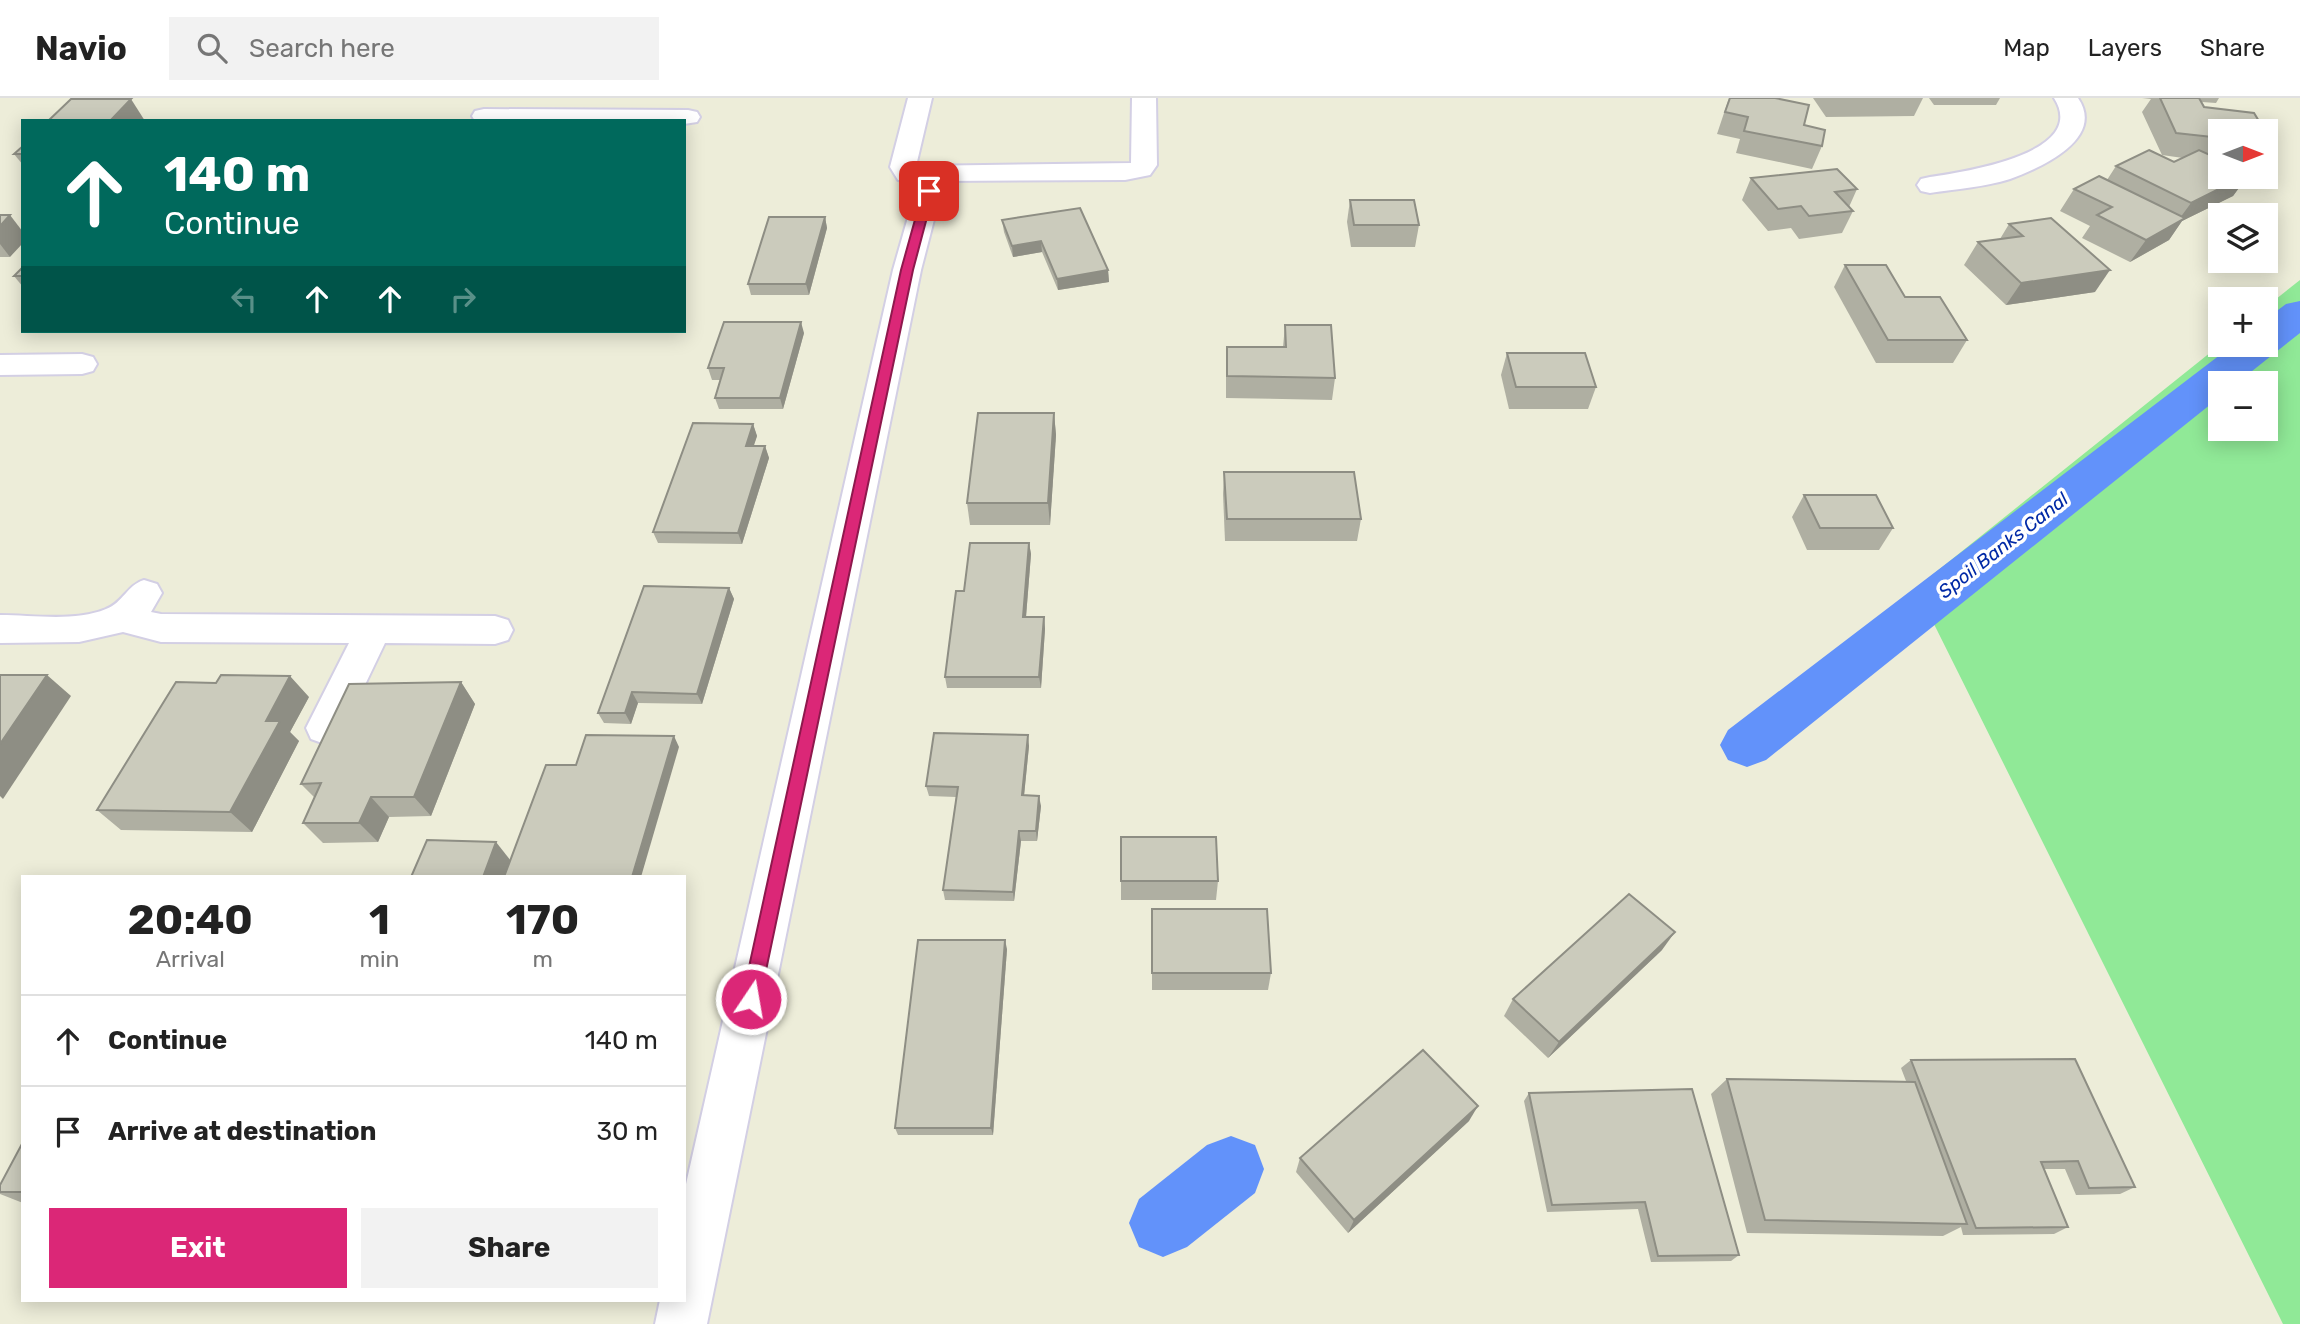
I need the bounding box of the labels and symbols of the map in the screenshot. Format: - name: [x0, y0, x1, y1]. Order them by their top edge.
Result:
- north arrow: [2208, 119, 2278, 189]
- pin: [899, 161, 959, 221]
- water label: Spoil Banks Canal: [1934, 487, 2073, 603]
- position arrow: [714, 962, 788, 1036]

